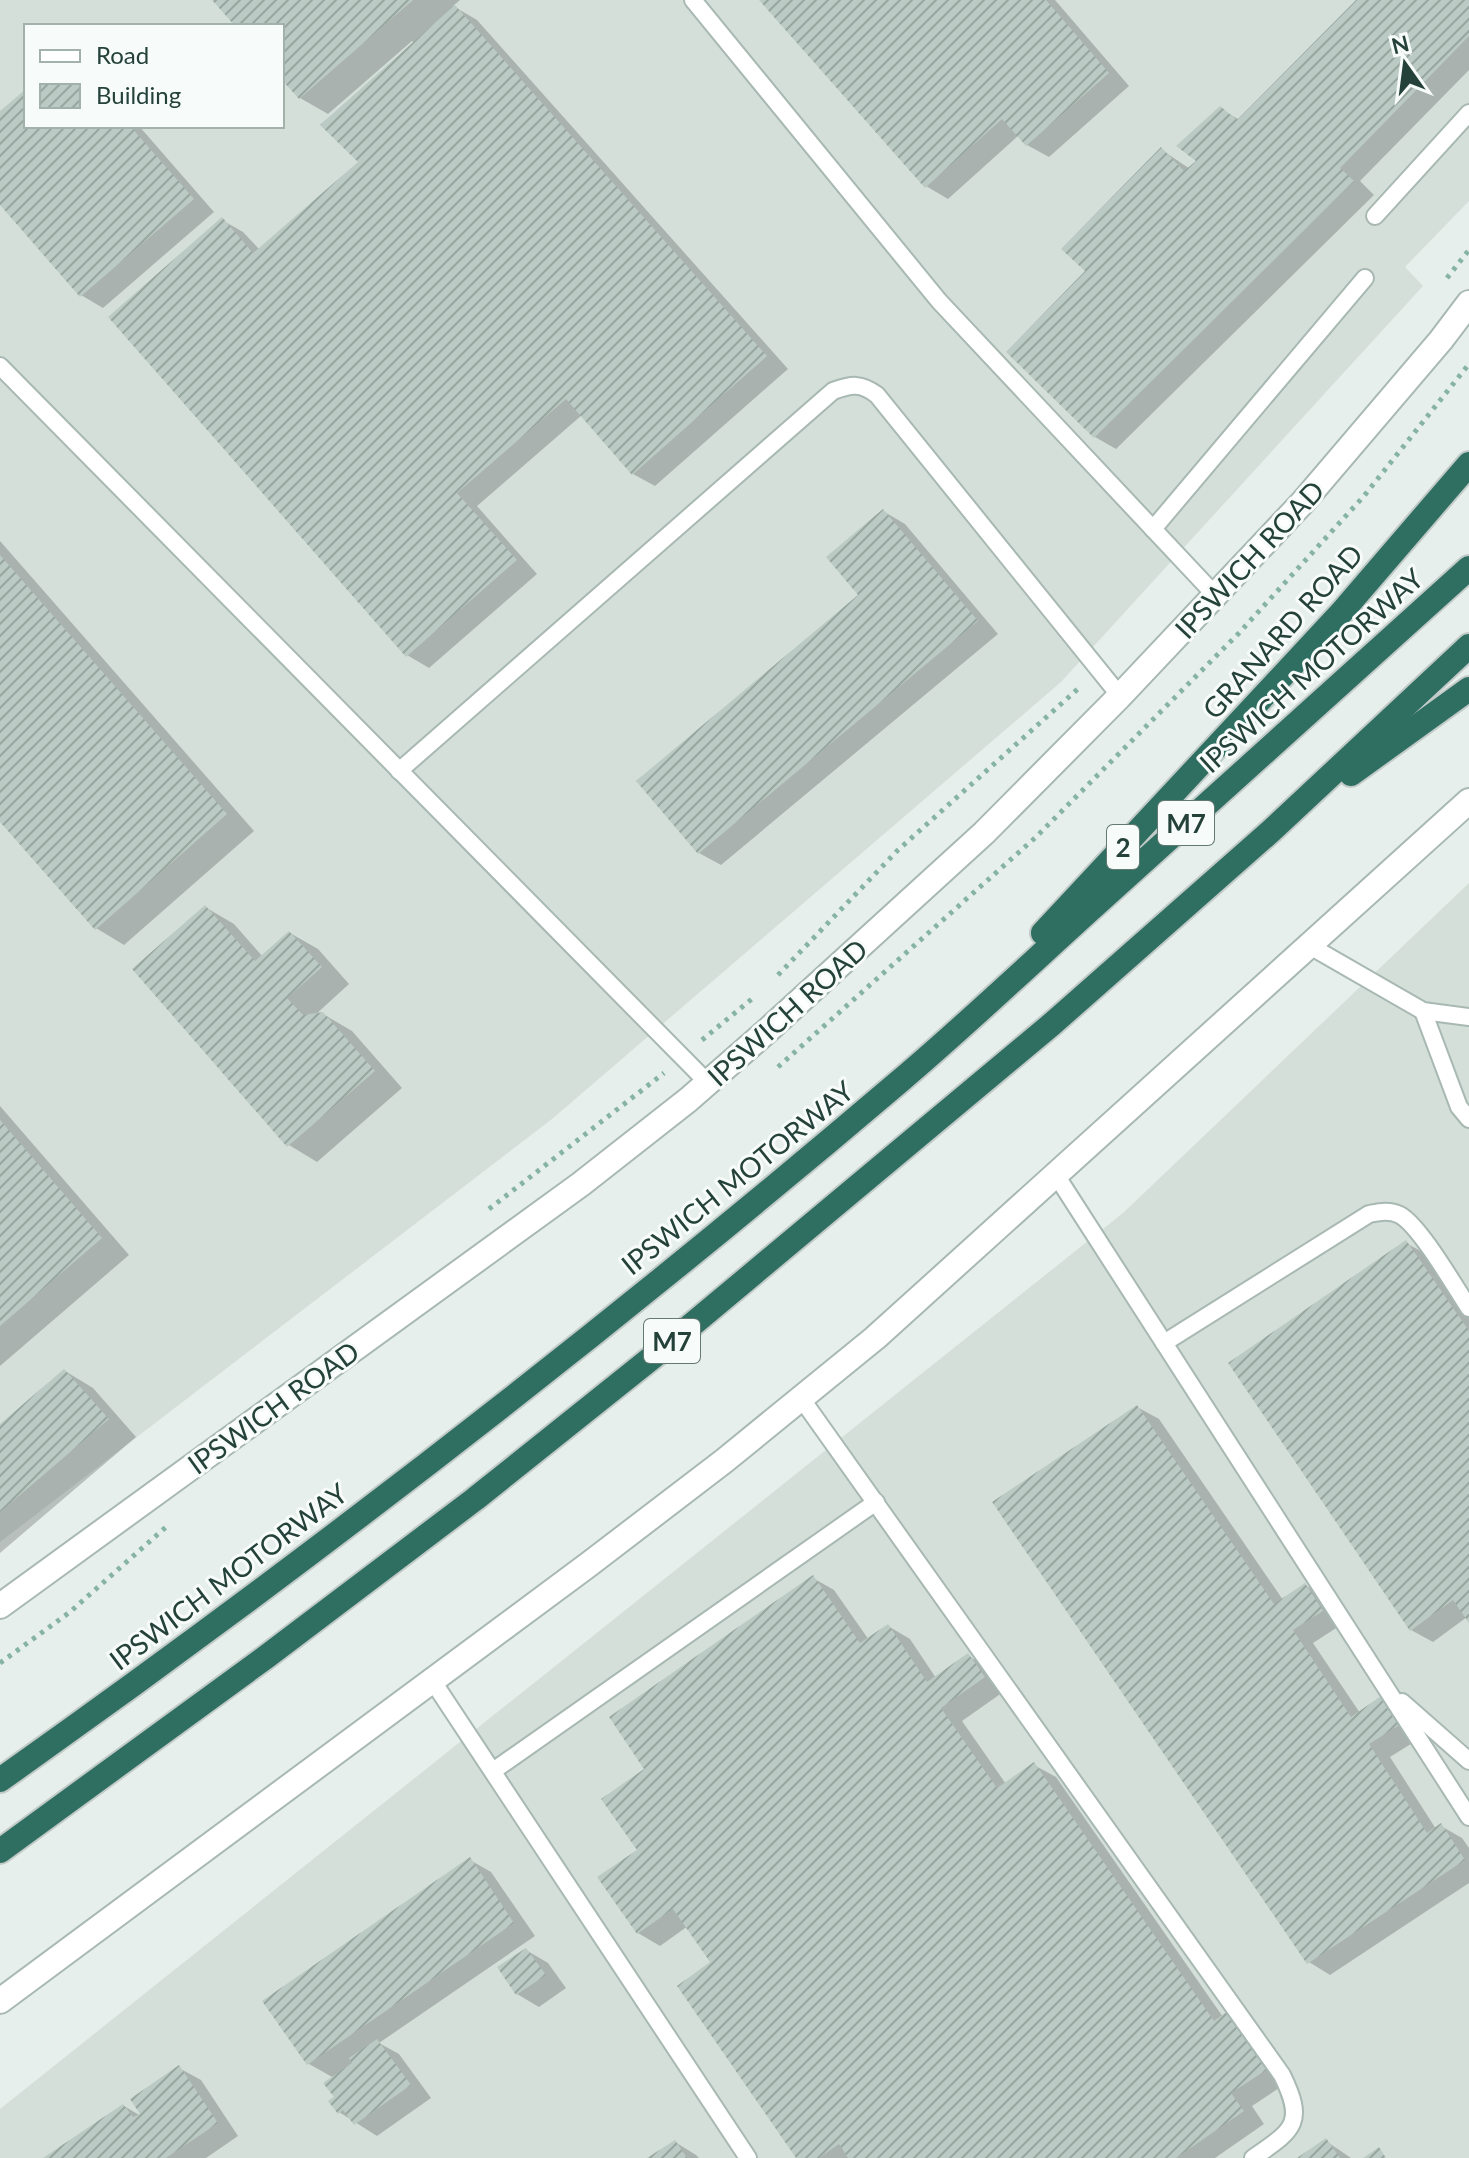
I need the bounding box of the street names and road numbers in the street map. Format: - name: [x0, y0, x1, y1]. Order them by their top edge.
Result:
- street label: IPSWICH ROAD: [1167, 473, 1331, 645]
- street label: GRANARD ROAD: [1195, 537, 1369, 725]
- street label: IPSWICH MOTORWAY: [1192, 560, 1430, 779]
- road number: M7: [1158, 801, 1214, 845]
- road number: 2: [1107, 825, 1139, 869]
- street label: IPSWICH ROAD: [700, 931, 874, 1093]
- street label: IPSWICH MOTORWAY: [614, 1073, 860, 1281]
- road number: M7: [644, 1319, 700, 1363]
- street label: IPSWICH ROAD: [181, 1333, 365, 1481]
- street label: IPSWICH MOTORWAY: [102, 1475, 354, 1677]

